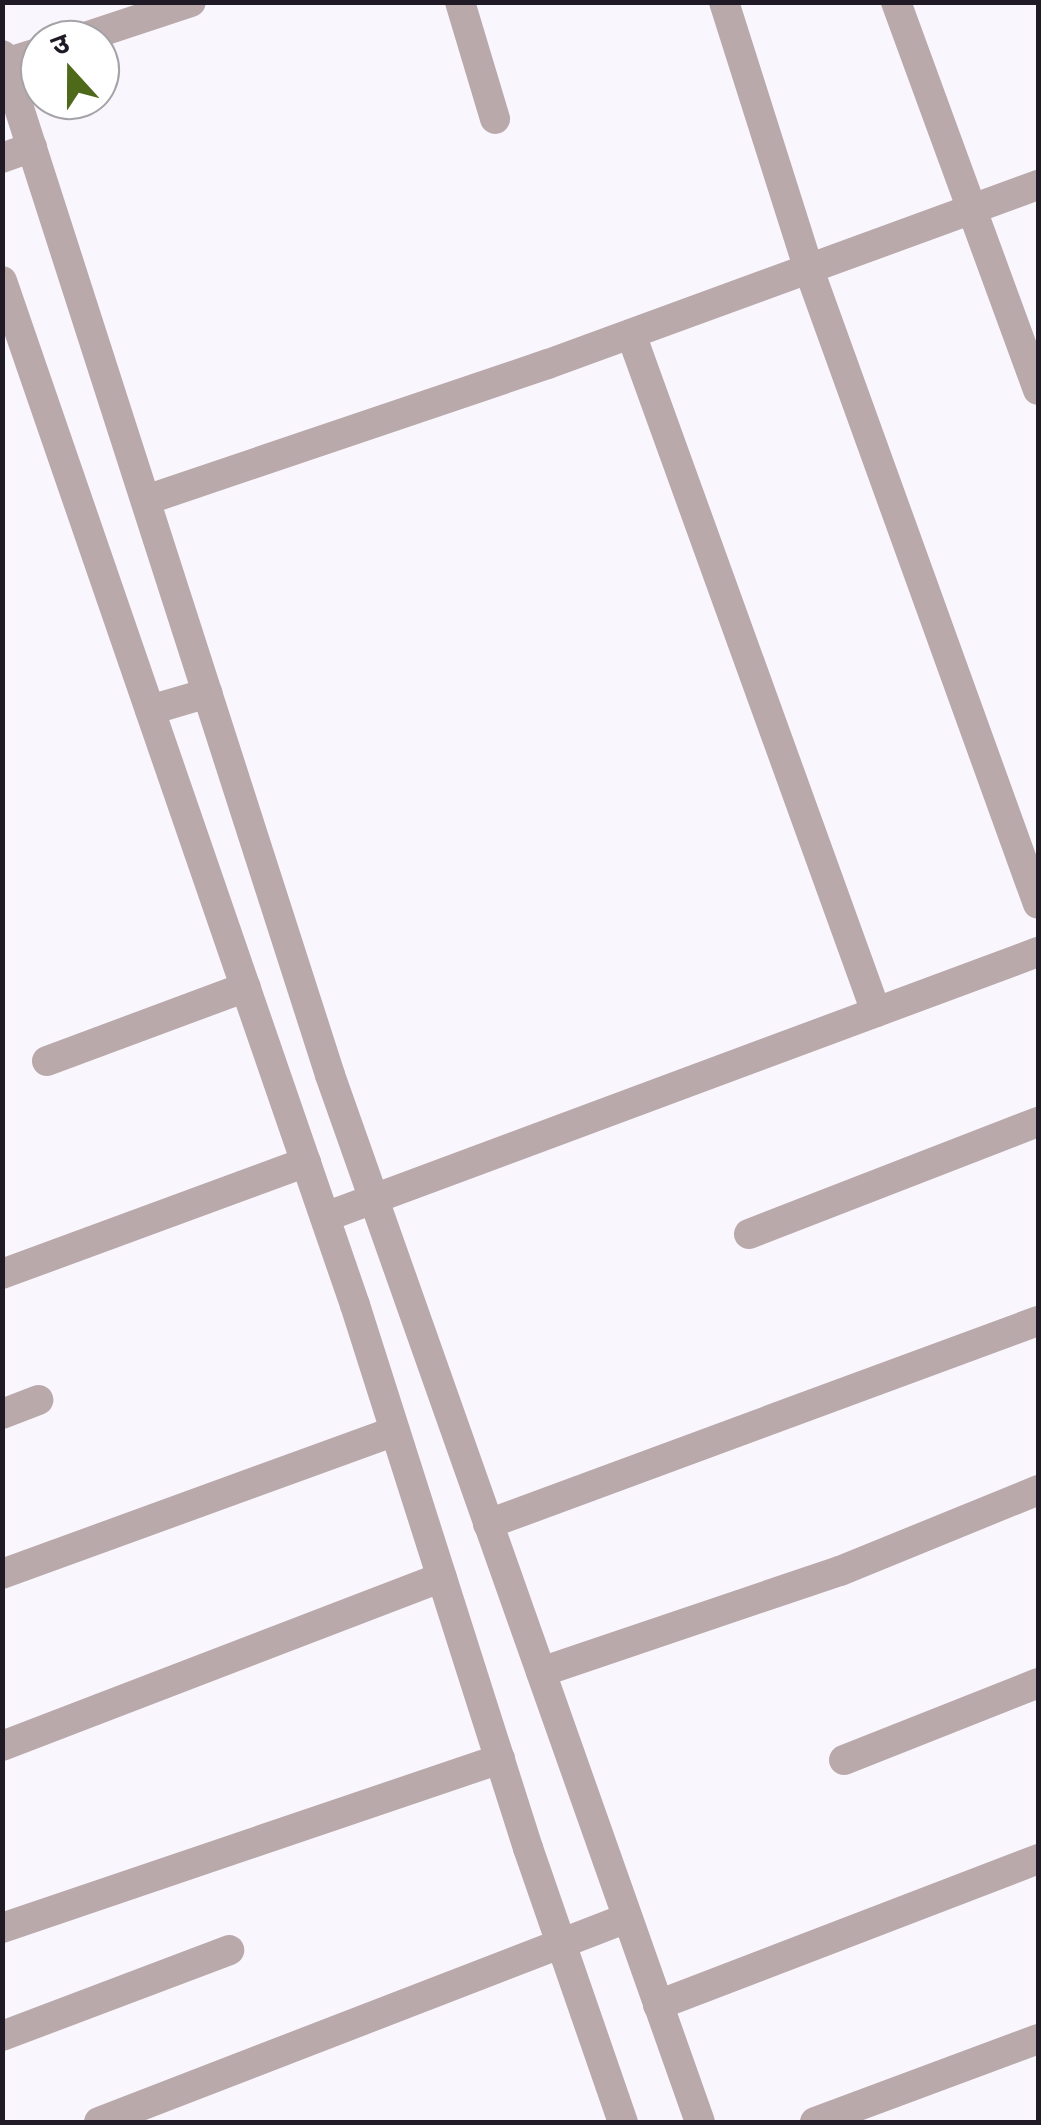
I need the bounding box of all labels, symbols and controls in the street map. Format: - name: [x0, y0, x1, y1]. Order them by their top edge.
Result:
- north arrow: [20, 20, 120, 120]
- text: उ: [47, 26, 73, 62]

